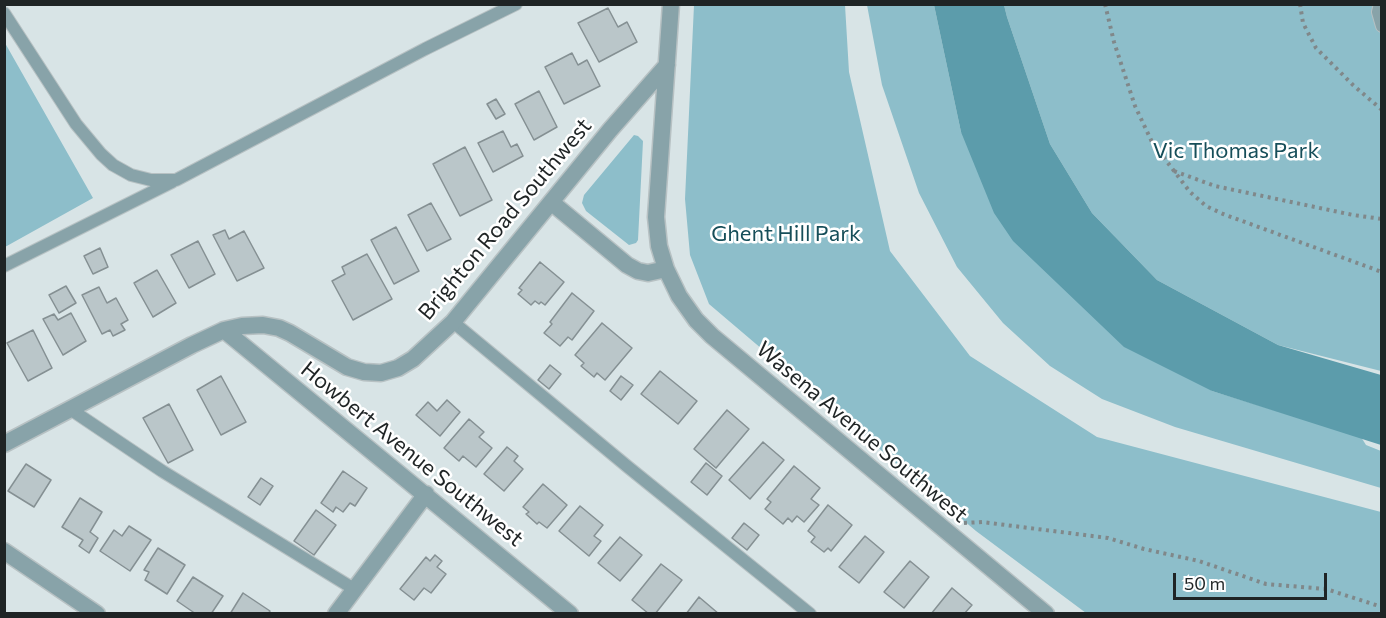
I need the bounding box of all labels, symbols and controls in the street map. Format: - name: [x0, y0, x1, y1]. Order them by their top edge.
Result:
- street label: Brighton Road Southwest: [413, 113, 597, 325]
- park label: Vic Thomas Park: [1153, 138, 1319, 164]
- park label: Ghent Hill Park: [711, 221, 861, 247]
- street label: Wasena Avenue Southwest: [751, 336, 973, 528]
- street label: Howbert Avenue Southwest: [295, 356, 529, 552]
- scale bar: [1176, 561, 1330, 599]
- text: 50 m: [1184, 572, 1225, 594]

